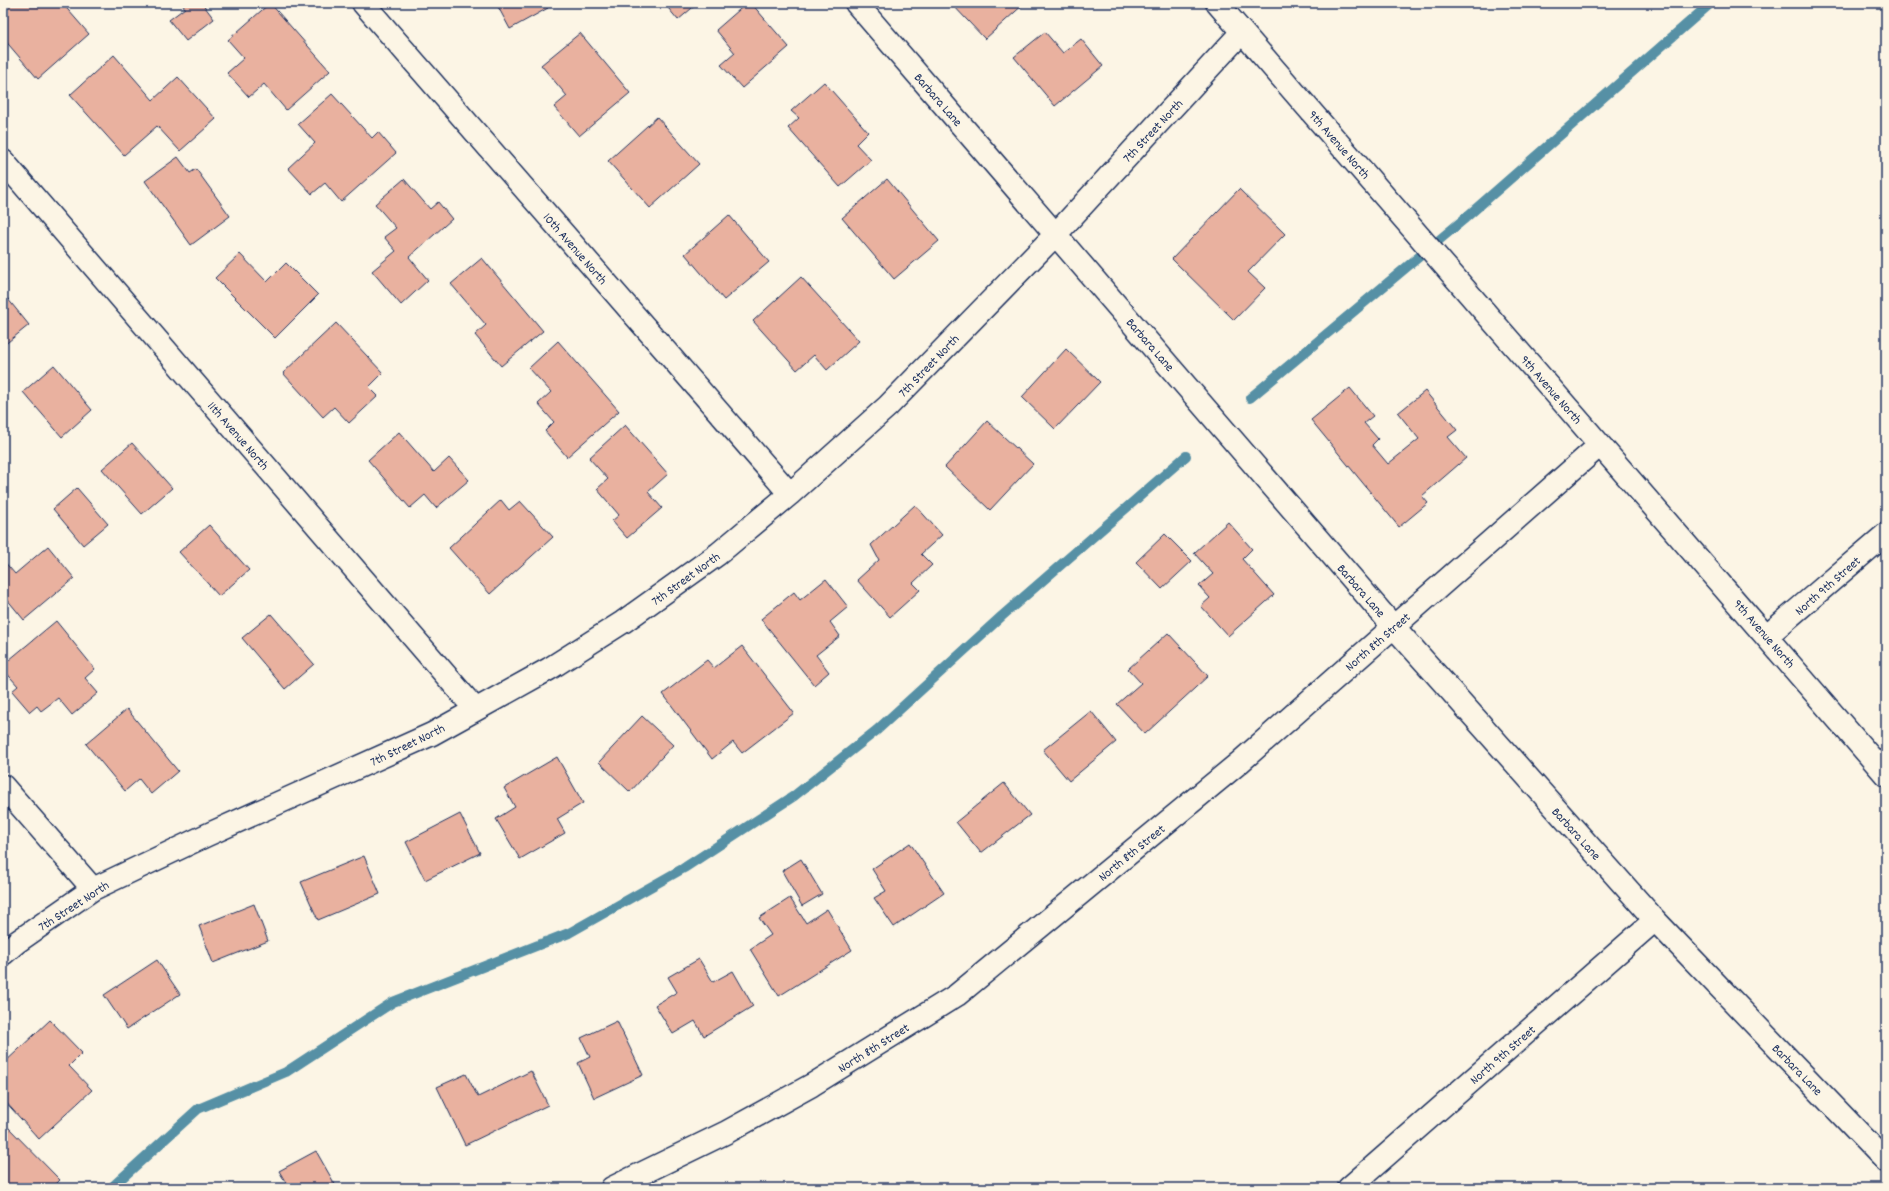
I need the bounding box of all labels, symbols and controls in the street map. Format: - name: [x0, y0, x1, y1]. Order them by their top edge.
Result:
- street label: Barbara Lane: [908, 70, 966, 132]
- street label: 7th Street North: [1119, 96, 1188, 168]
- street label: 9th Avenue North: [1303, 107, 1374, 184]
- street label: 10th Avenue North: [537, 209, 611, 290]
- street label: Barbara Lane: [1120, 315, 1178, 377]
- street label: 7th Street North: [895, 331, 965, 402]
- street label: 9th Avenue North: [1515, 352, 1586, 429]
- street label: 11th Avenue North: [202, 398, 272, 475]
- street label: 7th Street North: [648, 548, 725, 612]
- street label: North 9th Street: [1791, 553, 1866, 621]
- street label: Barbara Lane: [1331, 561, 1389, 623]
- street label: 9th Avenue North: [1728, 596, 1799, 673]
- street label: North 8th Street: [1342, 609, 1416, 677]
- street label: 7th Street North: [368, 720, 449, 773]
- street label: Barbara Lane: [1546, 804, 1604, 866]
- street label: North 8th Street: [1095, 821, 1170, 887]
- street label: 7th Street North: [35, 877, 114, 937]
- street label: North 8th Street: [835, 1019, 914, 1079]
- street label: North 9th Street: [1466, 1022, 1541, 1090]
- street label: Barbara Lane: [1766, 1040, 1826, 1101]

